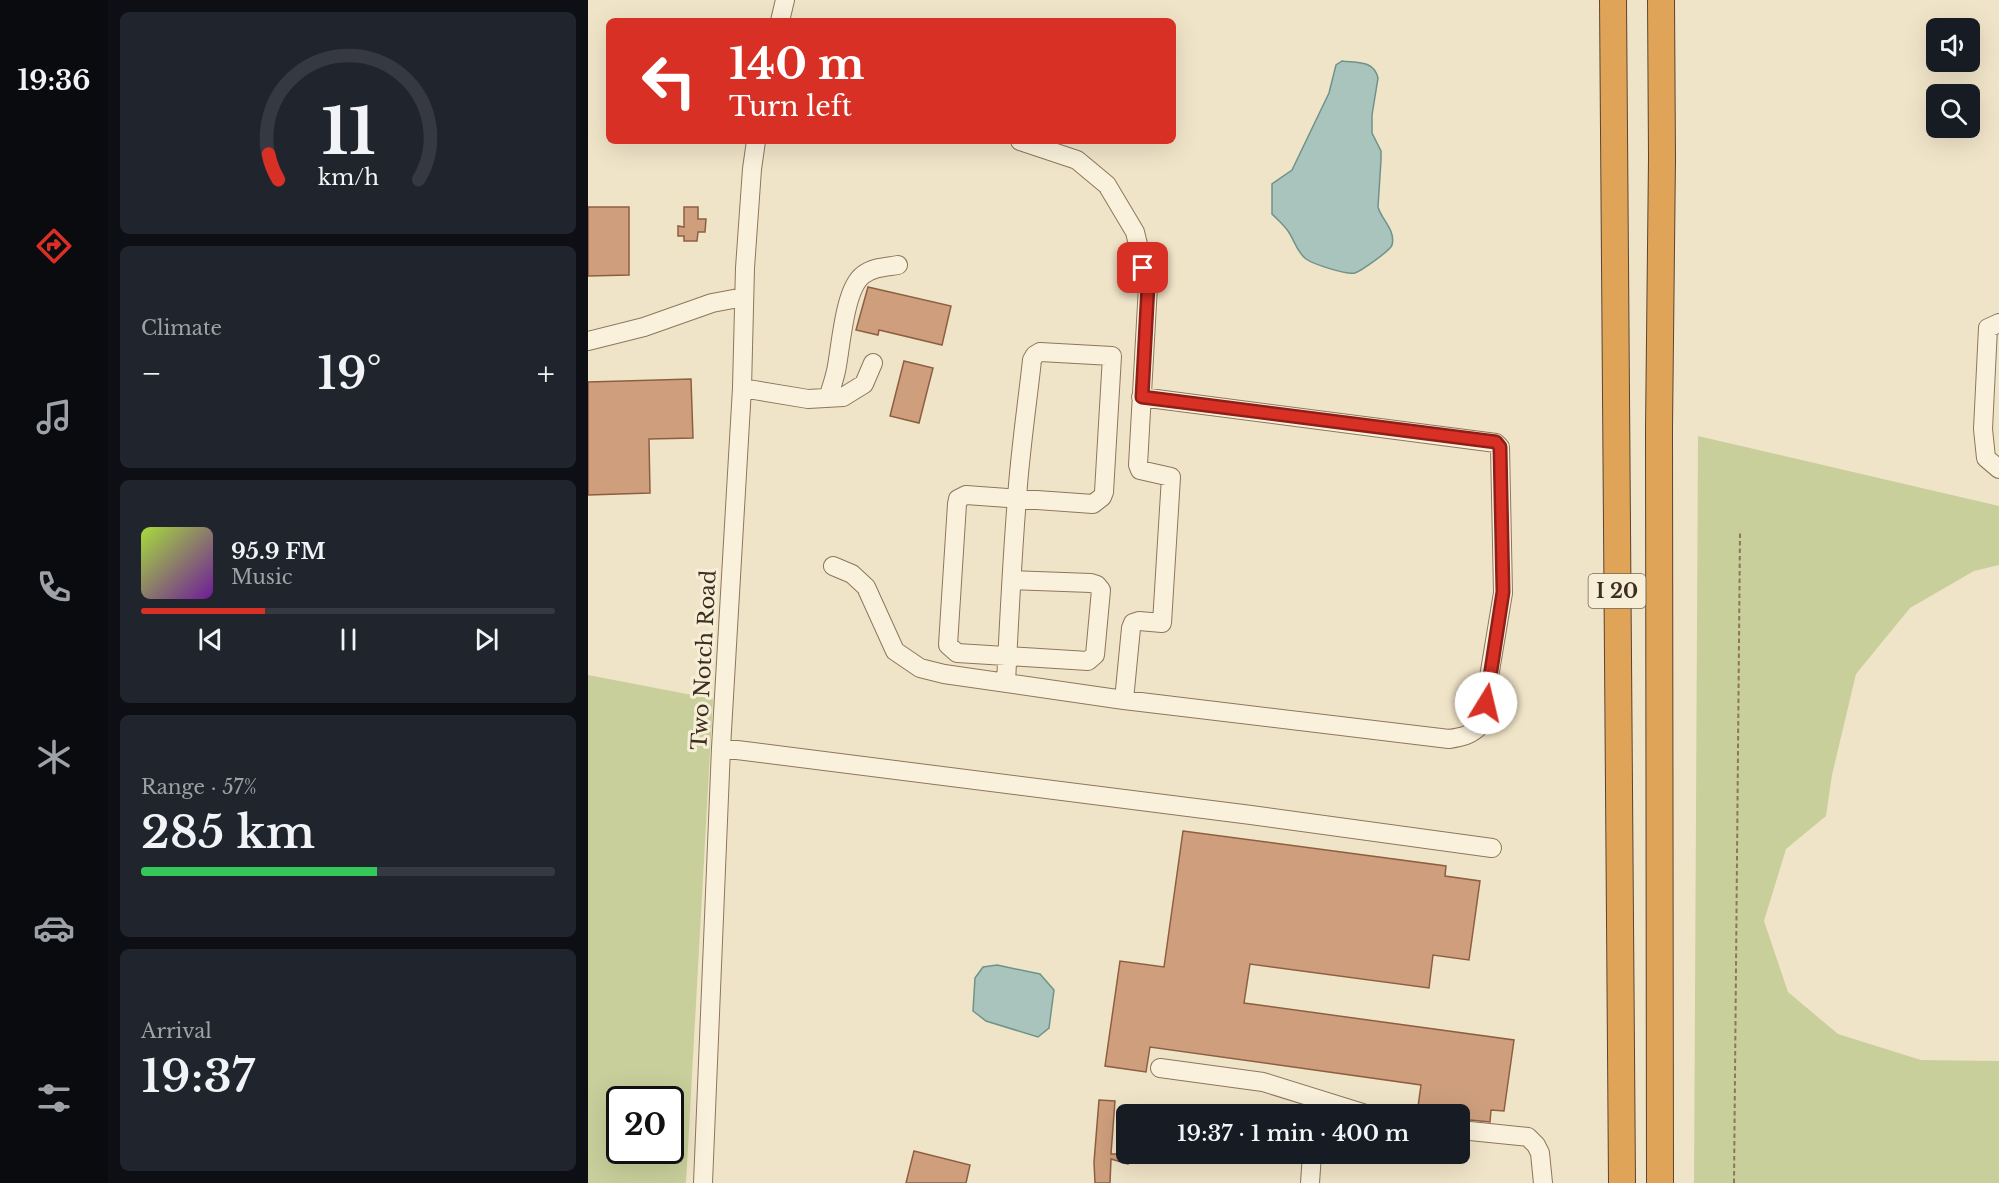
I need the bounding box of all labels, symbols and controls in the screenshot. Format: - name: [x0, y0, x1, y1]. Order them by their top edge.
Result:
- map controls: [1926, 18, 1980, 138]
- button: sound: [1926, 18, 1980, 72]
- text: 140 m: [729, 38, 865, 90]
- icon: left: [630, 42, 708, 120]
- text: 19:36: [17, 64, 91, 97]
- button: search: [1926, 84, 1980, 138]
- text: Turn left: [729, 90, 852, 123]
- text: 11: [321, 93, 375, 171]
- text: km/h: [318, 164, 379, 191]
- icon: directions: [33, 225, 75, 267]
- pin: [1117, 242, 1168, 293]
- icon: arrive: [1126, 251, 1159, 284]
- text: Climate: [141, 316, 222, 340]
- text: 19°: [317, 345, 382, 401]
- text: −: [141, 353, 162, 394]
- text: +: [537, 353, 555, 394]
- icon: music: [33, 396, 75, 438]
- text: 95.9 FM: [231, 538, 326, 565]
- text: Music: [231, 565, 292, 589]
- icon: phone: [33, 566, 75, 608]
- street label: Two Notch Road: [686, 569, 722, 751]
- road number: I 20: [1588, 574, 1646, 608]
- icon: previous: [194, 623, 227, 656]
- icon: pause: [332, 623, 365, 656]
- icon: next: [470, 623, 503, 656]
- position arrow: [1454, 671, 1518, 735]
- icon: climate: [33, 736, 75, 778]
- text: Range · 57%: [141, 775, 257, 799]
- text: 285 km: [141, 804, 315, 860]
- icon: car: [33, 907, 75, 949]
- text: Arrival: [141, 1019, 212, 1043]
- text: 19:37: [141, 1048, 255, 1104]
- icon: filters: [33, 1077, 75, 1119]
- speed limit sign: 20: [606, 1086, 684, 1164]
- text: 19:37 · 1 min · 400 m: [1177, 1120, 1409, 1147]

